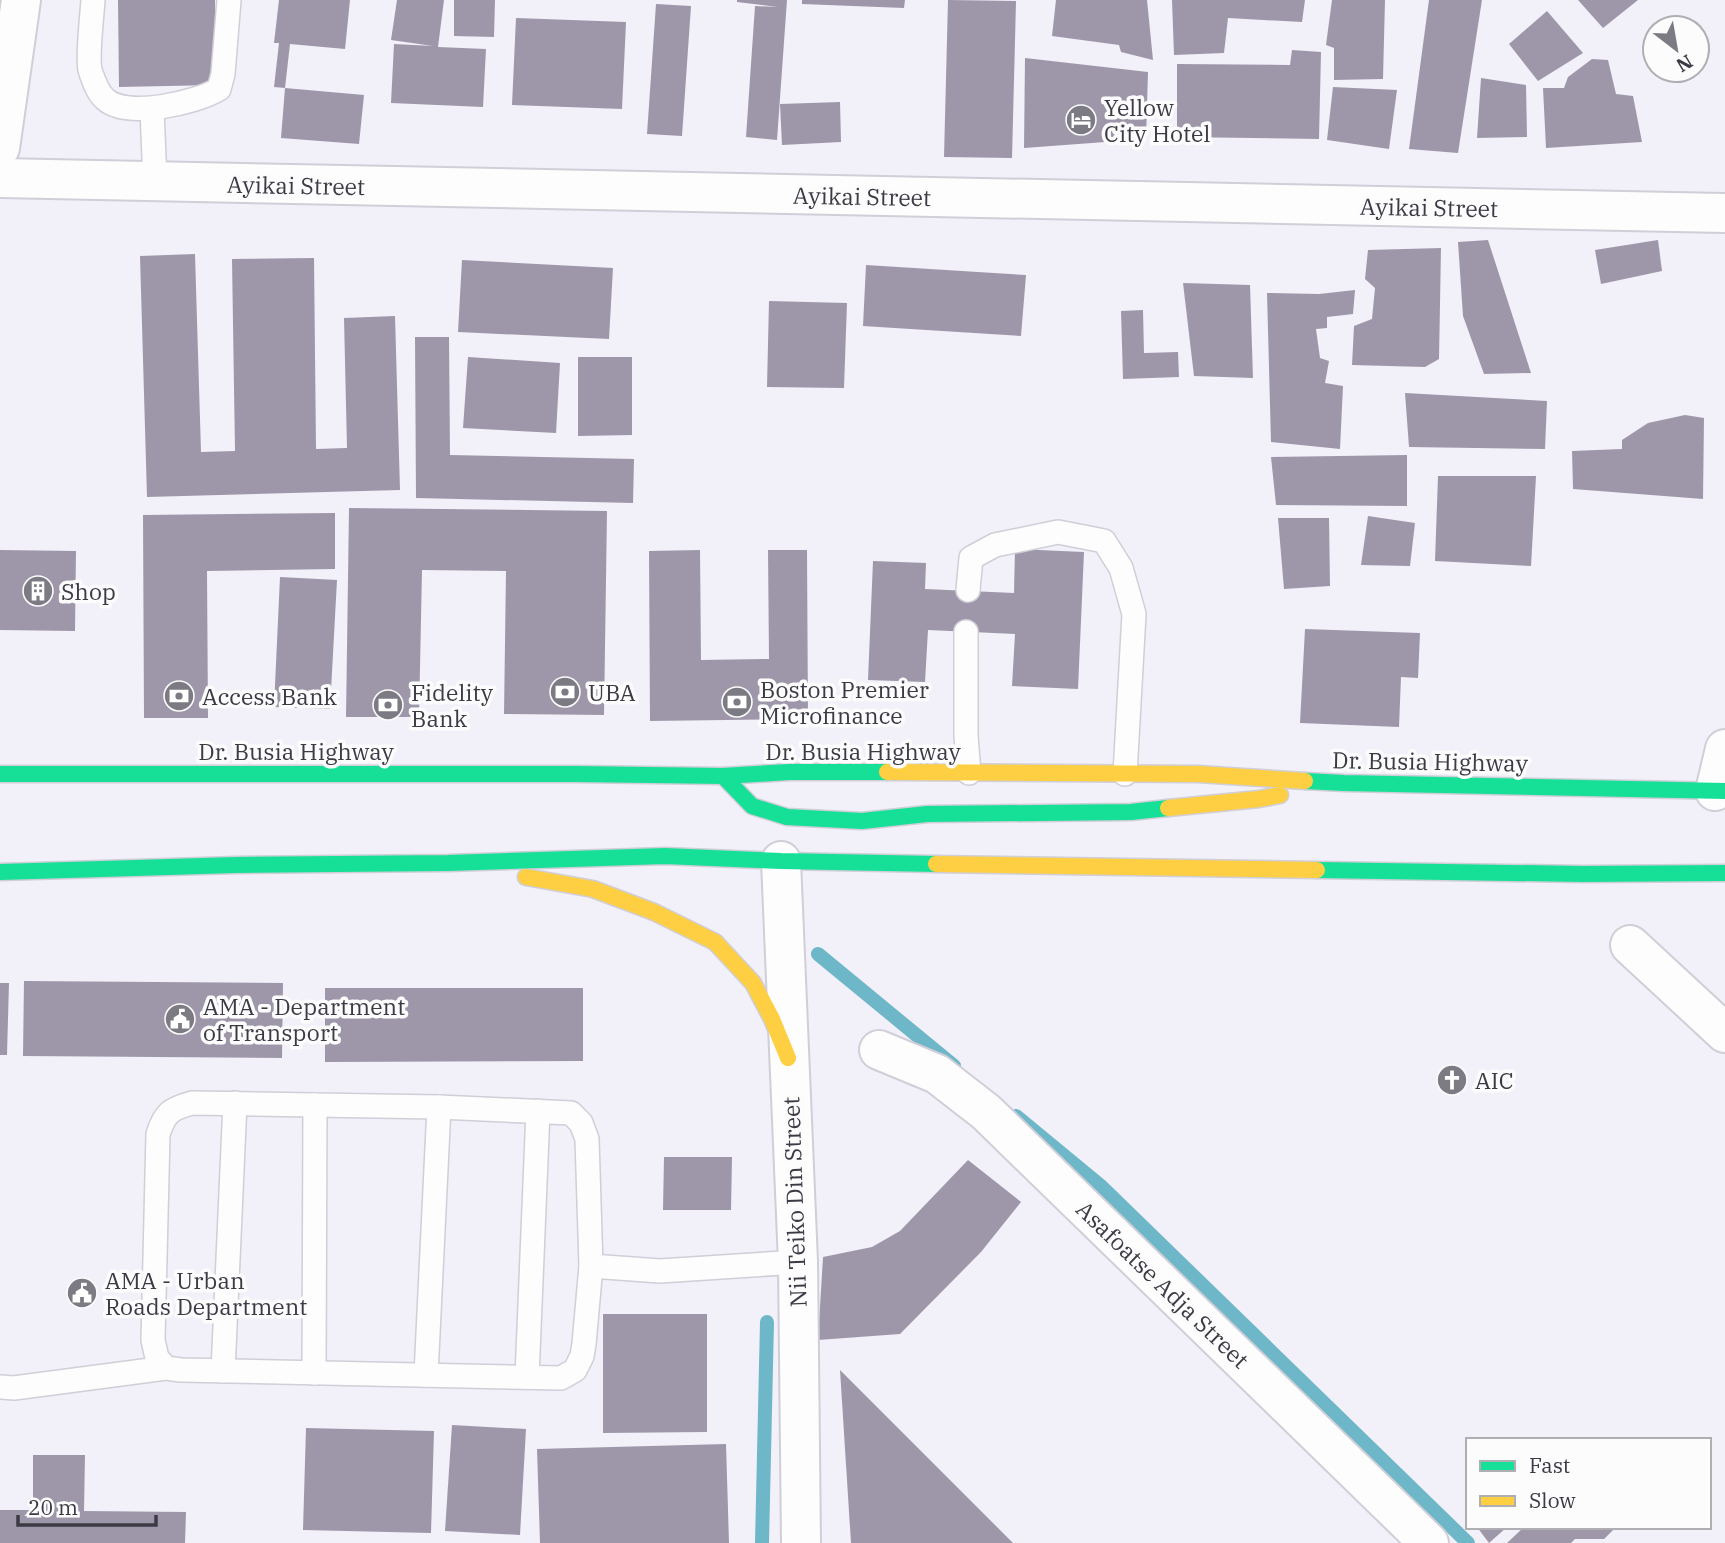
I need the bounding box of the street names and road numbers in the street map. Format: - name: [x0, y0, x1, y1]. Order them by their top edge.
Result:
- street label: Ayikai Street: [227, 169, 365, 201]
- street label: Ayikai Street: [793, 180, 931, 212]
- street label: Ayikai Street: [1360, 191, 1498, 223]
- street label: Dr. Busia Highway: [198, 736, 395, 766]
- street label: Dr. Busia Highway: [765, 736, 962, 766]
- street label: Dr. Busia Highway: [1332, 744, 1529, 778]
- street label: Nii Teiko Din Street: [775, 1096, 813, 1308]
- street label: Asafoatse Adja Street: [1070, 1194, 1256, 1374]

